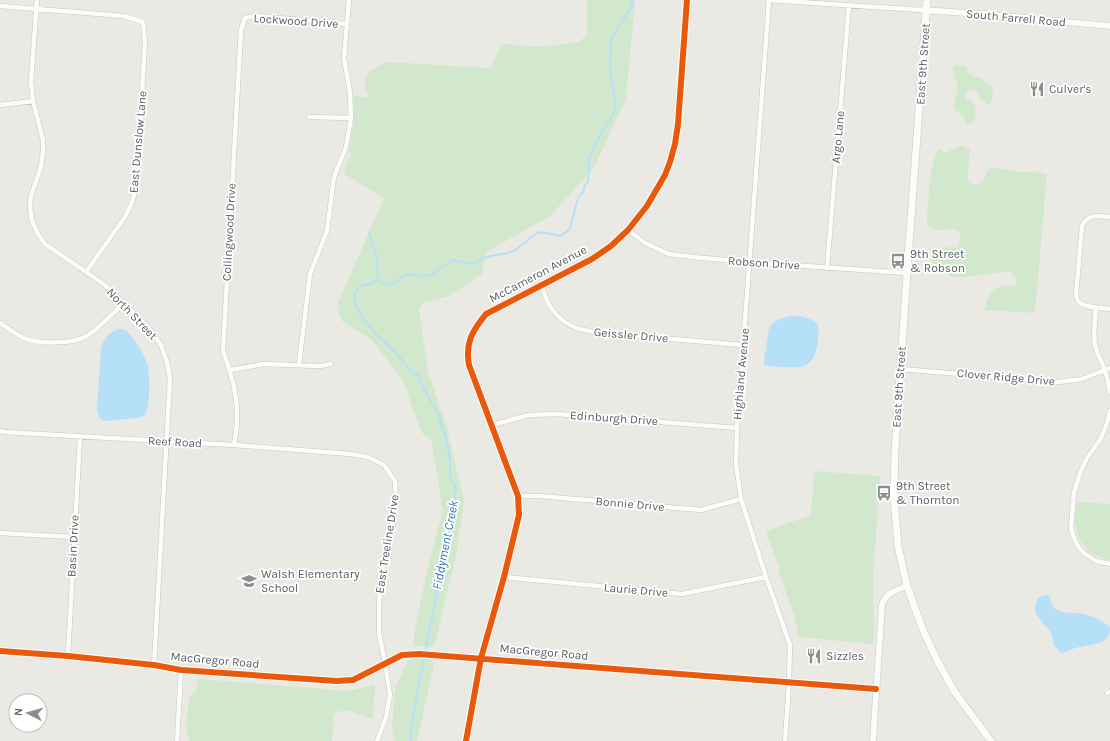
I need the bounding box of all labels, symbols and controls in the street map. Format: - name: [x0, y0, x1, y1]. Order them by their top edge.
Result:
- street label: South Farrell Road: [965, 7, 1067, 29]
- street label: Lockwood Drive: [253, 11, 339, 31]
- street label: East 9th Street: [913, 22, 933, 105]
- restaurant icon: Culver's: [1028, 80, 1046, 98]
- place label: Culver's: [1049, 82, 1091, 96]
- street label: East Dunslow Lane: [127, 90, 149, 194]
- street label: Argo Lane: [829, 110, 847, 164]
- street label: Collingwood Drive: [219, 183, 239, 281]
- street label: McCameron Avenue: [487, 242, 589, 306]
- place label: 9th Street & Robson: [910, 247, 965, 275]
- bus stop icon: 9th Street & Robson: [889, 252, 907, 270]
- street label: Robson Drive: [728, 254, 800, 272]
- street label: North Street: [104, 285, 161, 343]
- street label: Geissler Drive: [593, 325, 669, 345]
- street label: Highland Avenue: [730, 327, 752, 421]
- street label: East 9th Street: [889, 345, 909, 428]
- street label: Clover Ridge Drive: [956, 366, 1056, 388]
- street label: Edinburgh Drive: [570, 408, 658, 428]
- street label: Reef Road: [148, 434, 202, 450]
- place label: 9th Street & Thornton: [896, 479, 960, 507]
- bus stop icon: 9th Street & Thornton: [875, 484, 893, 502]
- street label: East Treeline Drive: [372, 494, 402, 594]
- street label: Bonnie Drive: [595, 494, 665, 514]
- water label: Fiddyment Creek: [429, 499, 461, 591]
- street label: Basin Drive: [64, 515, 82, 577]
- place label: Walsh Elementary School: [261, 567, 360, 595]
- school or university icon: Walsh Elementary School: [240, 572, 258, 590]
- street label: Laurie Drive: [603, 580, 669, 600]
- street label: MacGregor Road: [499, 641, 589, 663]
- restaurant icon: Sizzles: [805, 647, 823, 665]
- street label: MacGregor Road: [170, 649, 260, 671]
- place label: Sizzles: [826, 649, 864, 663]
- north arrow: [8, 693, 48, 733]
- text: N: [12, 707, 25, 717]

